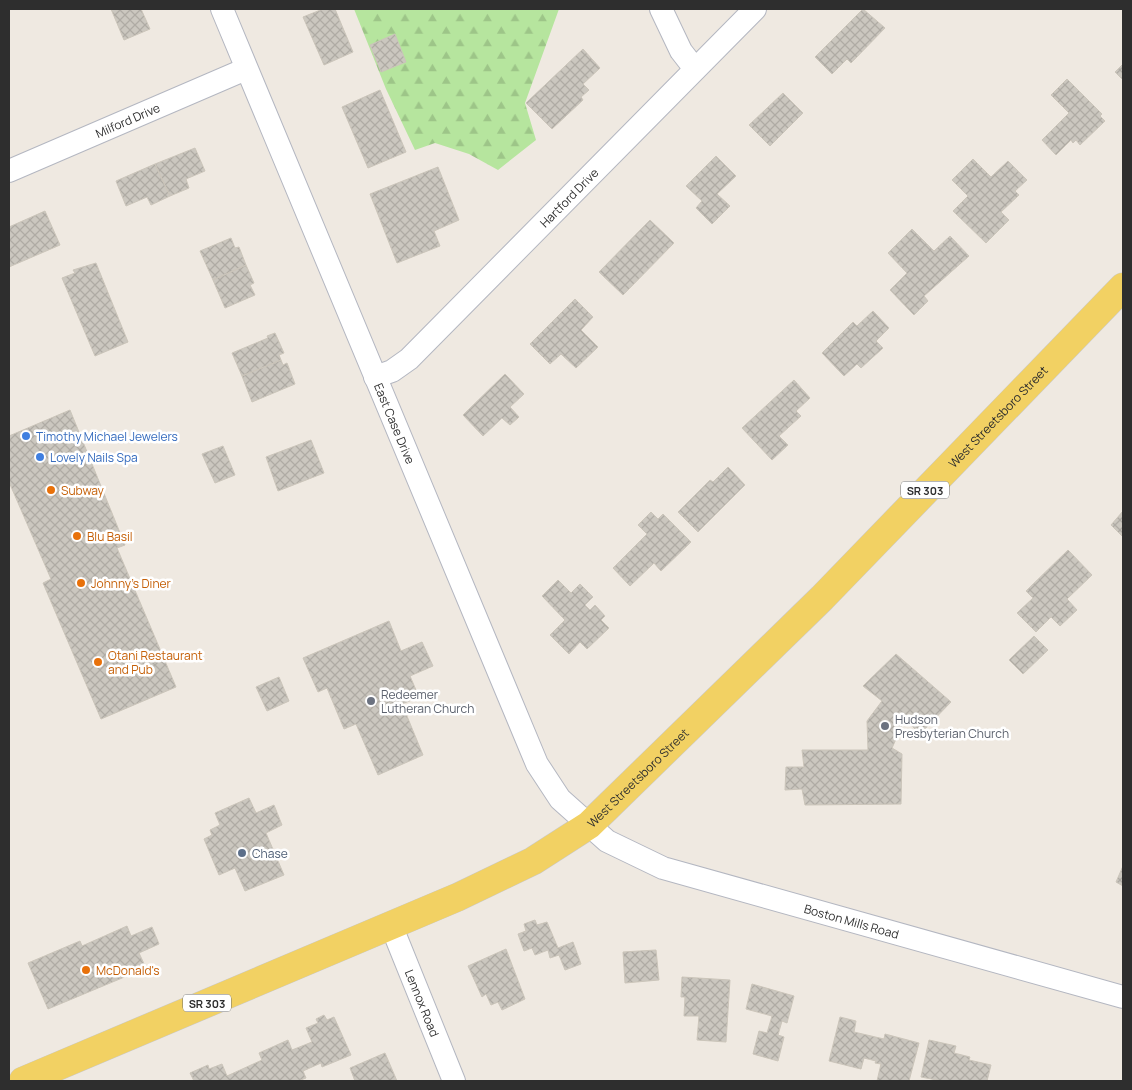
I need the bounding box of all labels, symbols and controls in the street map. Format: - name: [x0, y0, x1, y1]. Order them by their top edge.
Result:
- street label: Milford Drive: [93, 99, 162, 141]
- street label: Hartford Drive: [536, 164, 602, 231]
- street label: West Streetsboro Street: [944, 362, 1051, 471]
- street label: East Case Drive: [370, 380, 419, 466]
- place label: Timothy Michael Jewelers: [36, 428, 178, 445]
- marker: Timothy Michael Jewelers: [20, 430, 32, 442]
- place label: Lovely Nails Spa: [50, 449, 138, 466]
- marker: Lovely Nails Spa: [34, 451, 46, 463]
- place label: Subway: [61, 482, 105, 499]
- road number: SR 303: [901, 482, 949, 498]
- marker: Subway: [45, 484, 57, 496]
- place label: Blu Basil: [87, 528, 133, 545]
- marker: Blu Basil: [71, 530, 83, 542]
- place label: Johnny's Diner: [91, 575, 171, 592]
- marker: Johnny's Diner: [75, 577, 87, 589]
- place label: Otani Restaurant and Pub: [108, 647, 203, 678]
- marker: Otani Restaurant and Pub: [92, 656, 104, 668]
- place label: Redeemer Lutheran Church: [381, 686, 474, 717]
- marker: Redeemer Lutheran Church: [365, 695, 377, 707]
- place label: Hudson Presbyterian Church: [895, 711, 1009, 742]
- marker: Hudson Presbyterian Church: [879, 720, 891, 732]
- street label: West Streetsboro Street: [583, 724, 692, 831]
- place label: Chase: [252, 845, 288, 862]
- marker: Chase: [236, 847, 248, 859]
- street label: Boston Mills Road: [802, 900, 901, 942]
- place label: McDonald's: [96, 962, 160, 979]
- marker: McDonald's: [80, 964, 92, 976]
- street label: Lennox Road: [401, 967, 444, 1039]
- road number: SR 303: [183, 994, 231, 1011]

